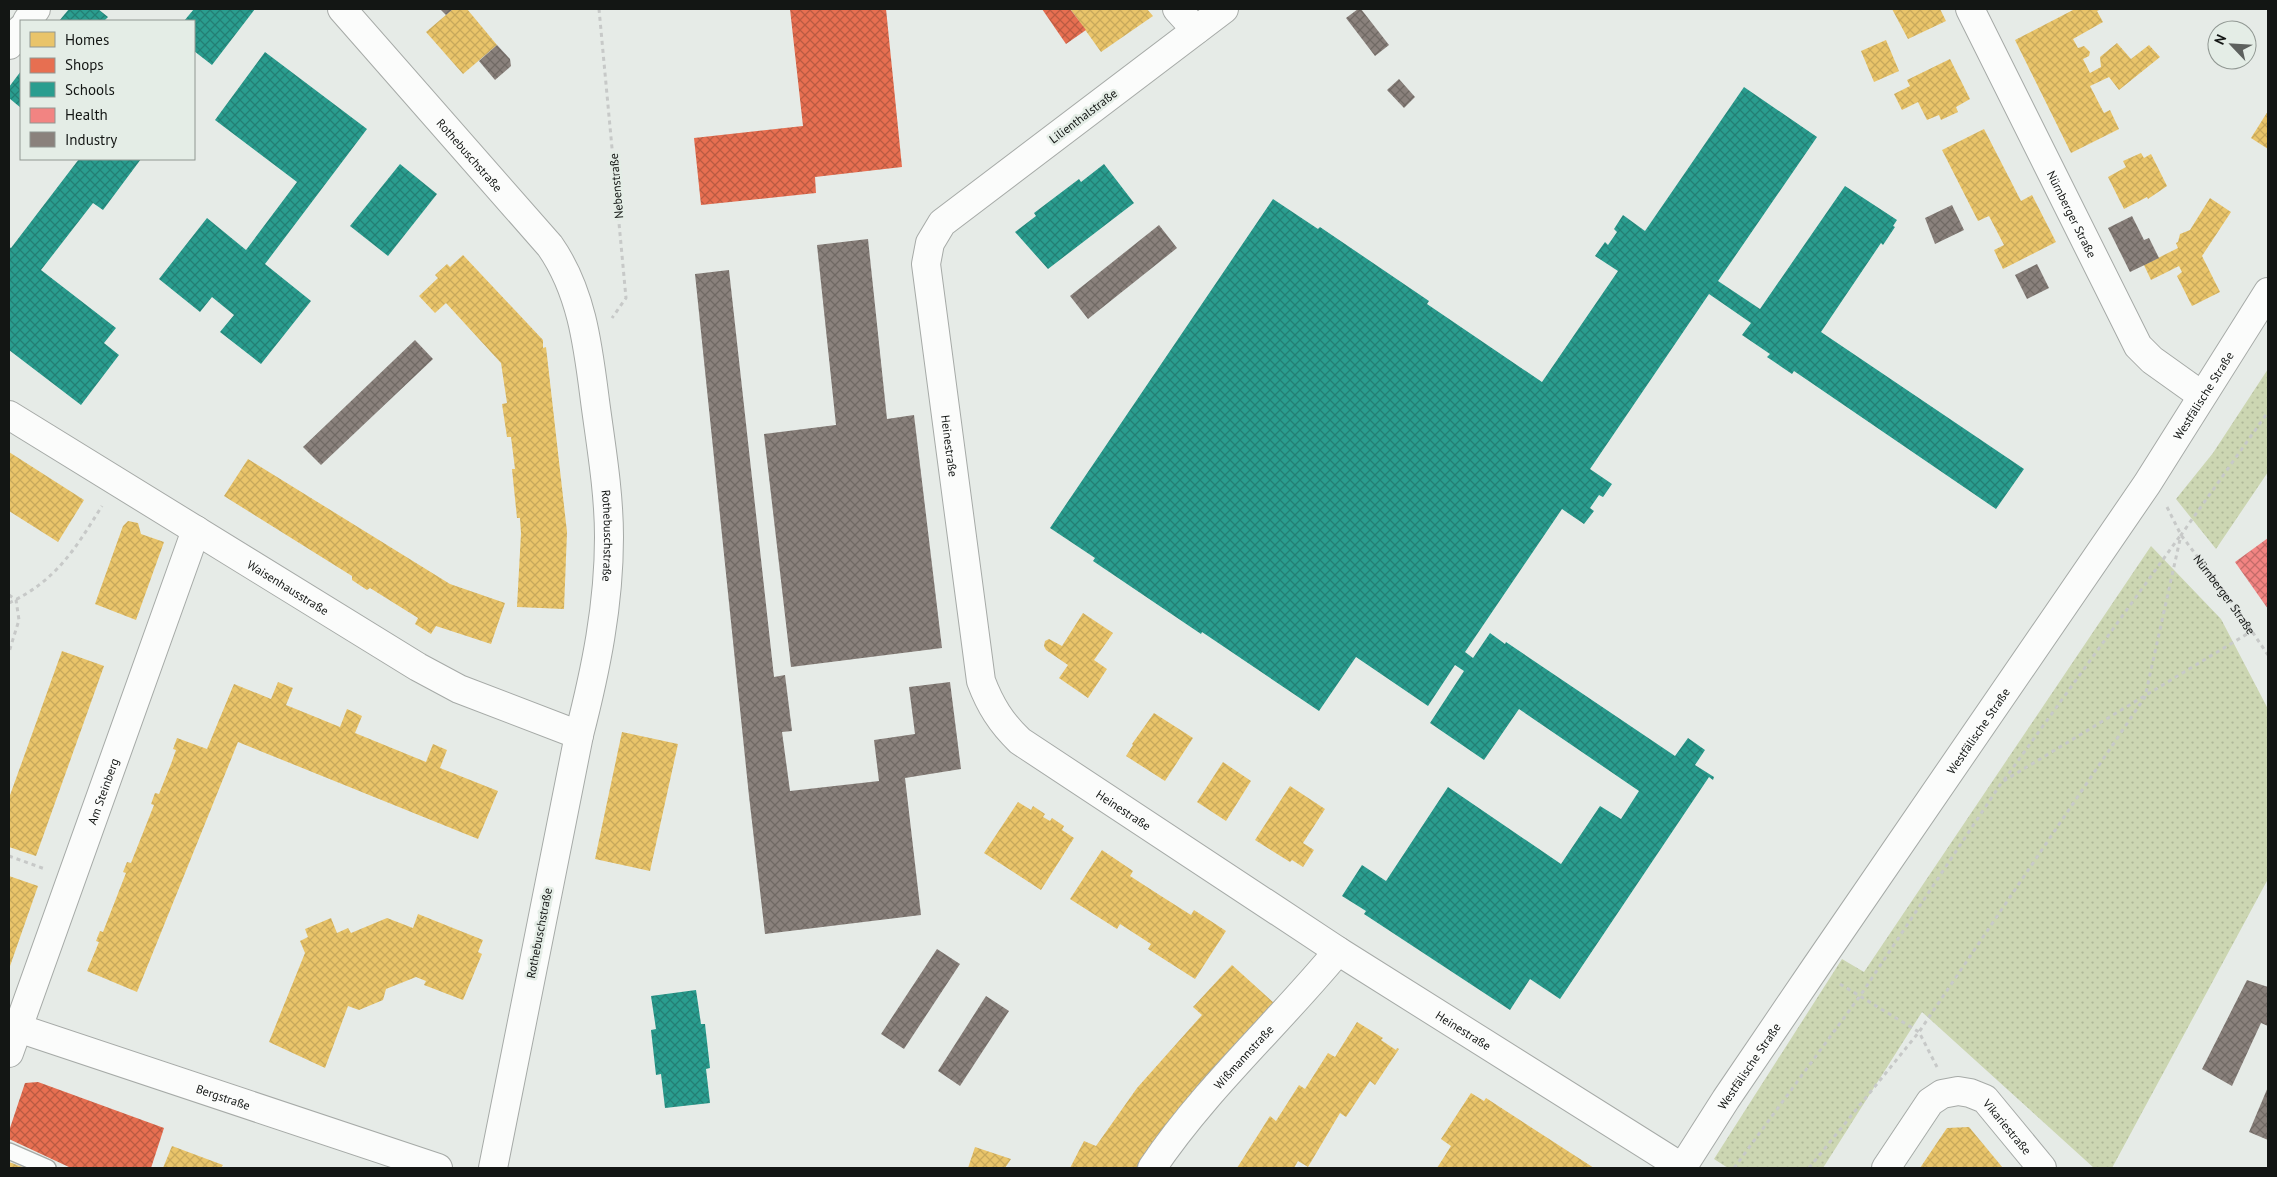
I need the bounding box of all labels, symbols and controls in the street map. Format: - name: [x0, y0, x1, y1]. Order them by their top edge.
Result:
- legend: [20, 20, 195, 160]
- north arrow: [2207, 20, 2257, 70]
- text: Homes: [65, 30, 109, 49]
- text: N: [2210, 32, 2230, 47]
- text: Shops: [65, 55, 104, 74]
- text: Schools: [65, 80, 115, 99]
- street label: Lilienthalstraße: [1046, 86, 1120, 146]
- text: Health: [65, 105, 108, 124]
- street label: Rothebuschstraße: [434, 115, 506, 194]
- text: Industry: [65, 130, 117, 149]
- street label: Nebenstraße: [606, 153, 626, 219]
- street label: Nürnberger Straße: [2044, 168, 2100, 260]
- street label: Westfälische Straße: [2170, 348, 2236, 442]
- street label: Heinestraße: [938, 414, 961, 478]
- street label: Rothebuschstraße: [599, 489, 617, 582]
- street label: Nürnberger Straße: [2191, 551, 2259, 637]
- street label: Waisenhausstraße: [245, 556, 332, 618]
- street label: Westfälische Straße: [1943, 685, 2013, 777]
- street label: Am Steinberg: [84, 756, 121, 826]
- street label: Heinestraße: [1094, 786, 1154, 833]
- street label: Rothebuschstraße: [523, 886, 555, 980]
- street label: Heinestraße: [1433, 1007, 1494, 1053]
- street label: Westfälische Straße: [1714, 1020, 1783, 1112]
- street label: Wißmannstraße: [1210, 1022, 1276, 1092]
- street label: Bergstraße: [194, 1080, 252, 1112]
- street label: Vikariestraße: [1980, 1095, 2035, 1157]

